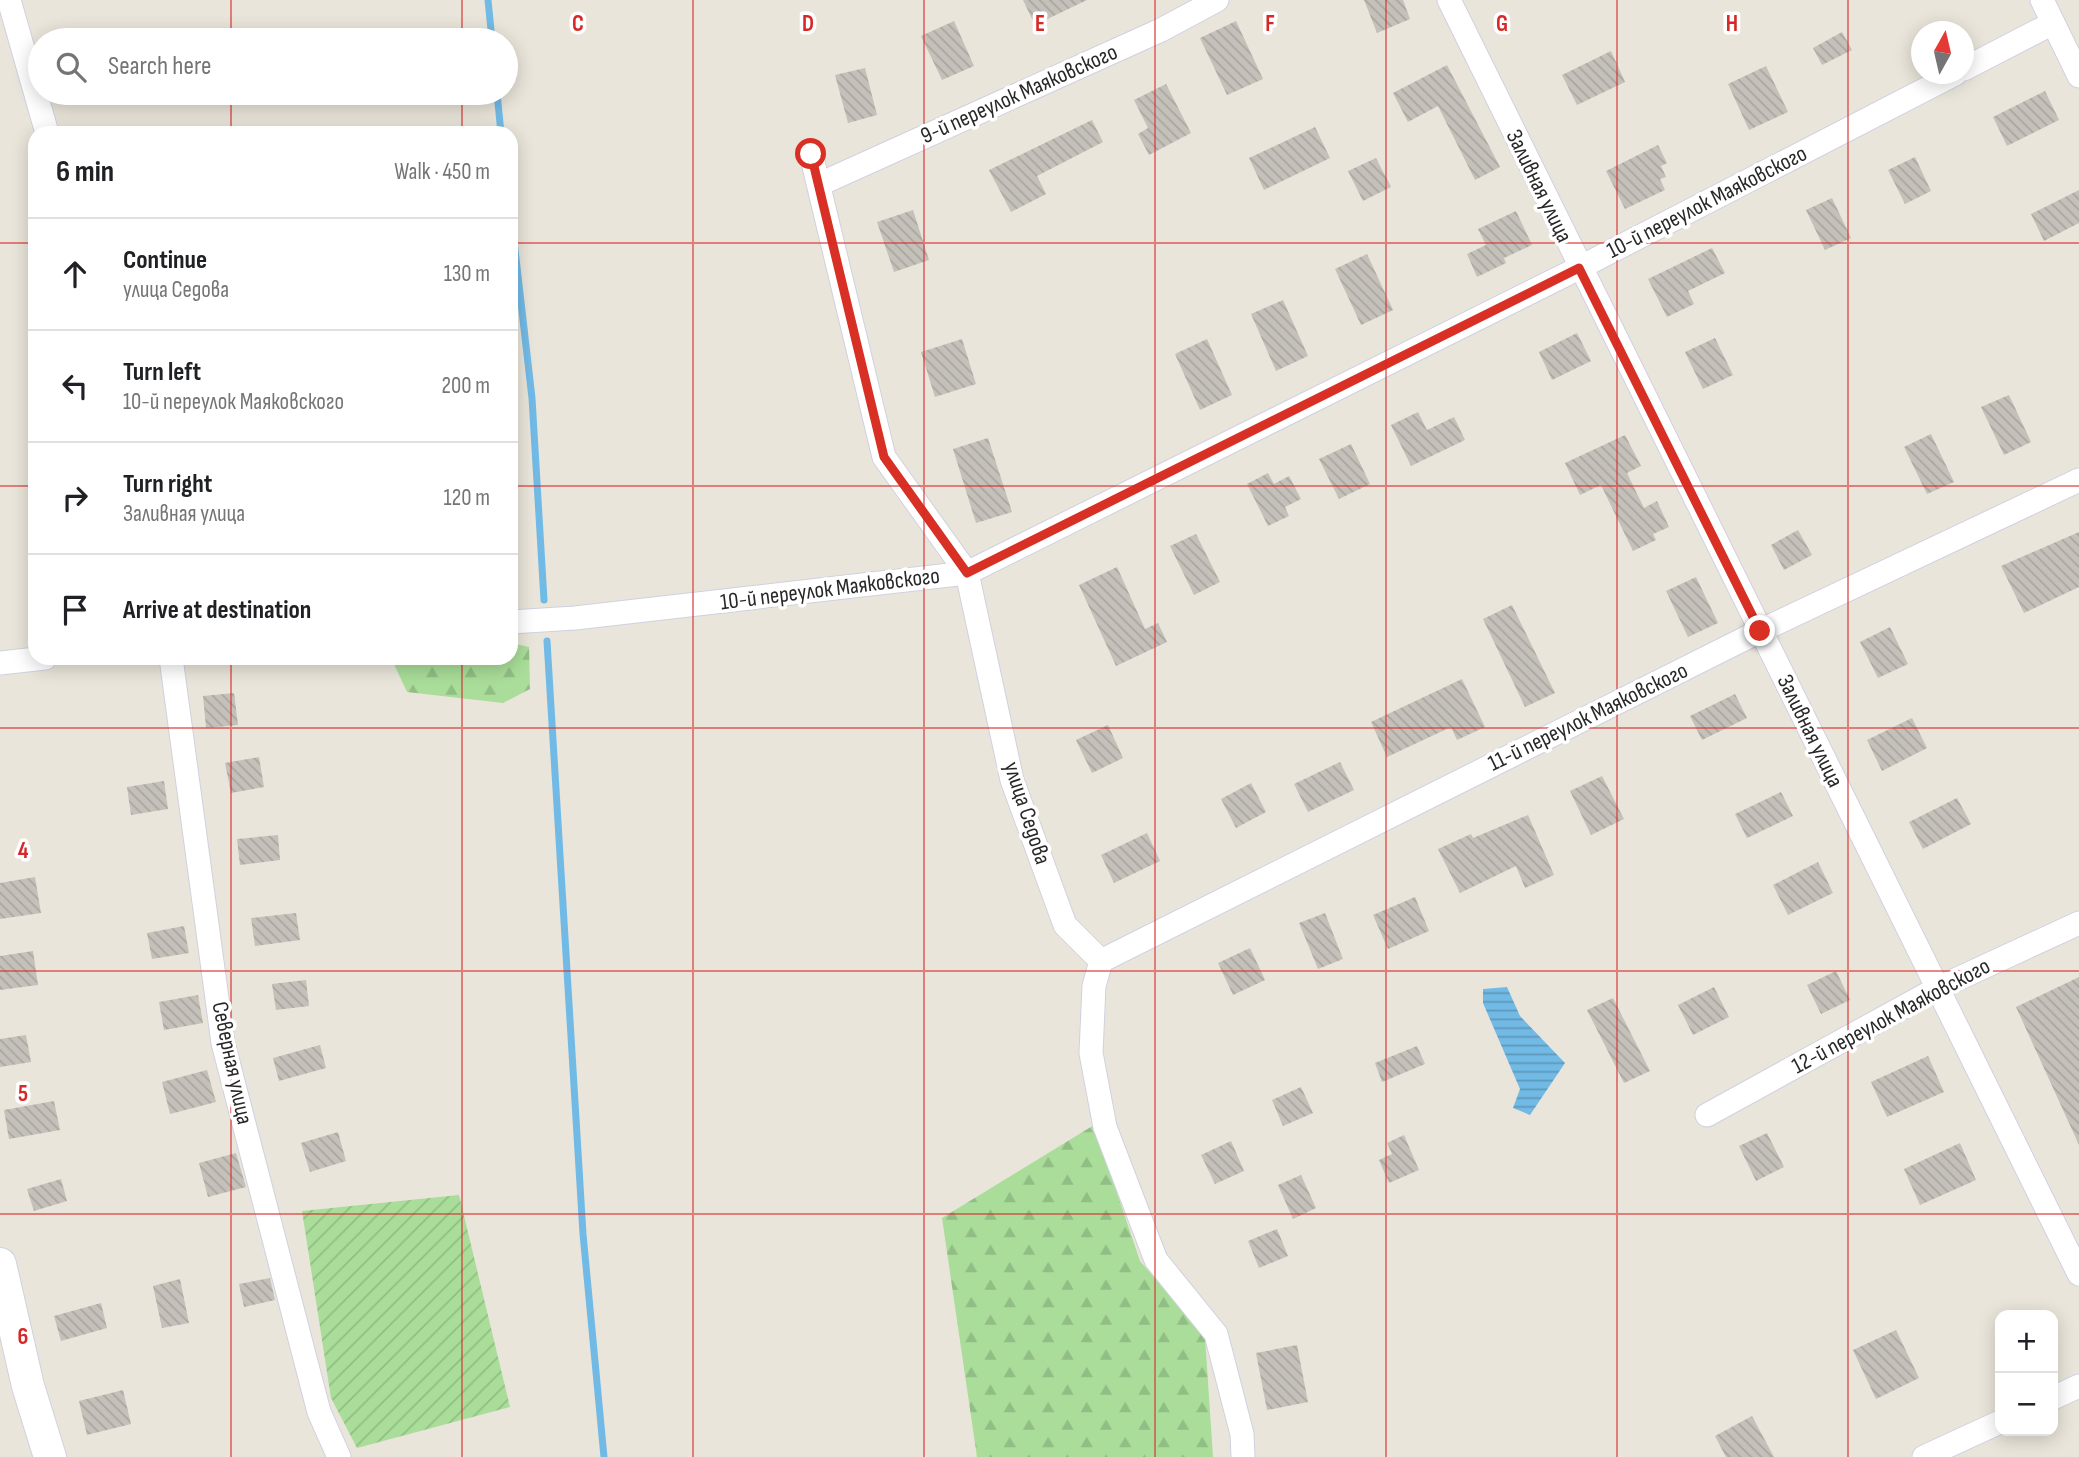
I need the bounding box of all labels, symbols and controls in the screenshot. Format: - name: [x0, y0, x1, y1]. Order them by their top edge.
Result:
- text: C: [572, 10, 584, 38]
- text: D: [802, 10, 814, 38]
- text: E: [1035, 10, 1045, 38]
- text: F: [1265, 10, 1275, 38]
- text: G: [1496, 10, 1508, 38]
- text: H: [1726, 10, 1738, 38]
- north arrow: [1911, 21, 1974, 84]
- search box: [28, 28, 518, 105]
- street label: 9-й переулок Маяковского: [916, 38, 1122, 150]
- icon: search: [52, 48, 90, 86]
- text: Search here: [108, 51, 211, 82]
- street label: Заливная улица: [1500, 125, 1578, 247]
- route start: [795, 138, 826, 169]
- street label: 10-й переулок Маяковского: [1602, 139, 1812, 265]
- text: 6 min: [56, 154, 114, 190]
- text: Walk · 450 m: [394, 158, 490, 186]
- text: Continue: [123, 245, 207, 276]
- icon: ahead: [56, 255, 94, 293]
- text: 130 m: [444, 260, 490, 288]
- text: улица Седова: [123, 276, 229, 304]
- text: Turn left: [123, 357, 201, 388]
- icon: left: [56, 367, 94, 405]
- text: 200 m: [442, 372, 490, 400]
- text: 10-й переулок Маяковского: [123, 388, 344, 416]
- text: Turn right: [123, 469, 212, 500]
- icon: right: [56, 479, 94, 517]
- text: 120 m: [444, 484, 490, 512]
- text: Заливная улица: [123, 500, 245, 528]
- street label: 10-й переулок Маяковского: [719, 562, 941, 616]
- icon: arrive: [56, 591, 94, 629]
- text: Arrive at destination: [123, 595, 311, 626]
- route end: [1744, 615, 1775, 646]
- street label: 11-й переулок Маяковского: [1484, 656, 1692, 778]
- street label: Заливная улица: [1771, 670, 1849, 792]
- street label: улица Седова: [997, 758, 1057, 868]
- text: 4: [18, 837, 29, 865]
- street label: 12-й переулок Маяковского: [1787, 952, 1995, 1080]
- street label: Северная улица: [205, 999, 259, 1127]
- text: 5: [18, 1080, 28, 1108]
- map controls: [1995, 1310, 2058, 1436]
- button: +: [1995, 1310, 2058, 1373]
- text: 6: [18, 1323, 28, 1351]
- button: −: [1995, 1373, 2058, 1436]

